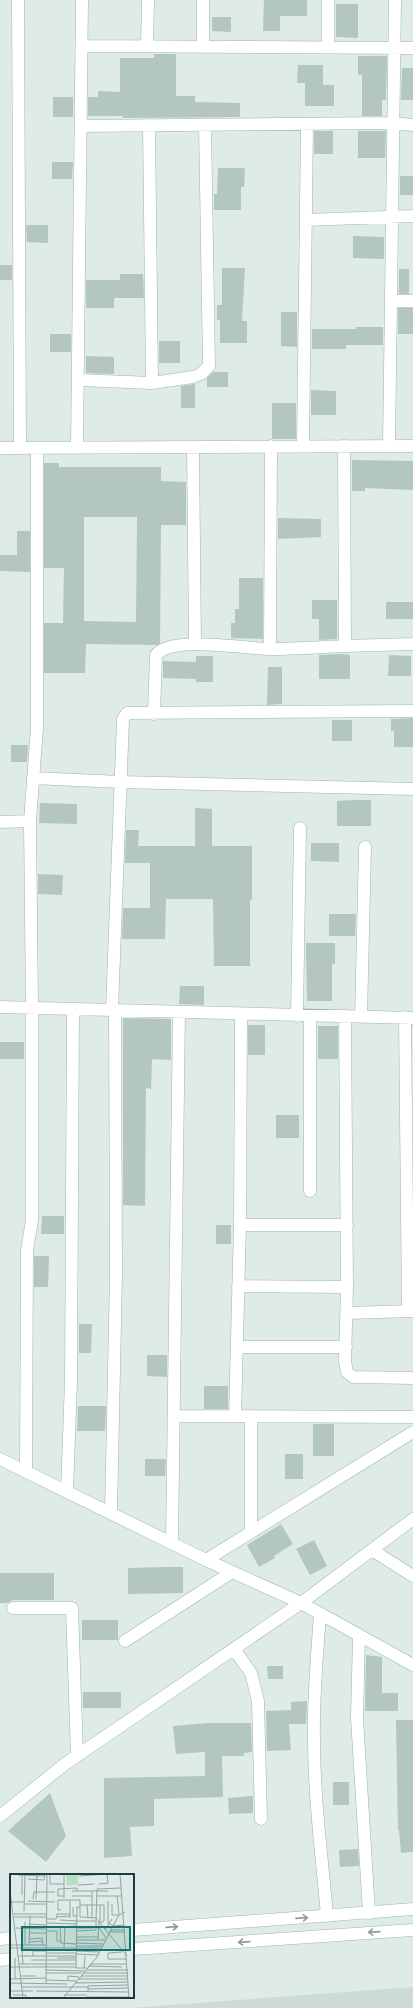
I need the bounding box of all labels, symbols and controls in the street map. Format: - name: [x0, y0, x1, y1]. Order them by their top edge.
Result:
- inset map: [10, 1874, 134, 1998]
- one-way arrow: [295, 1914, 308, 1921]
- one-way arrow: [165, 1923, 178, 1930]
- one-way arrow: [368, 1929, 381, 1936]
- one-way arrow: [238, 1938, 251, 1945]

